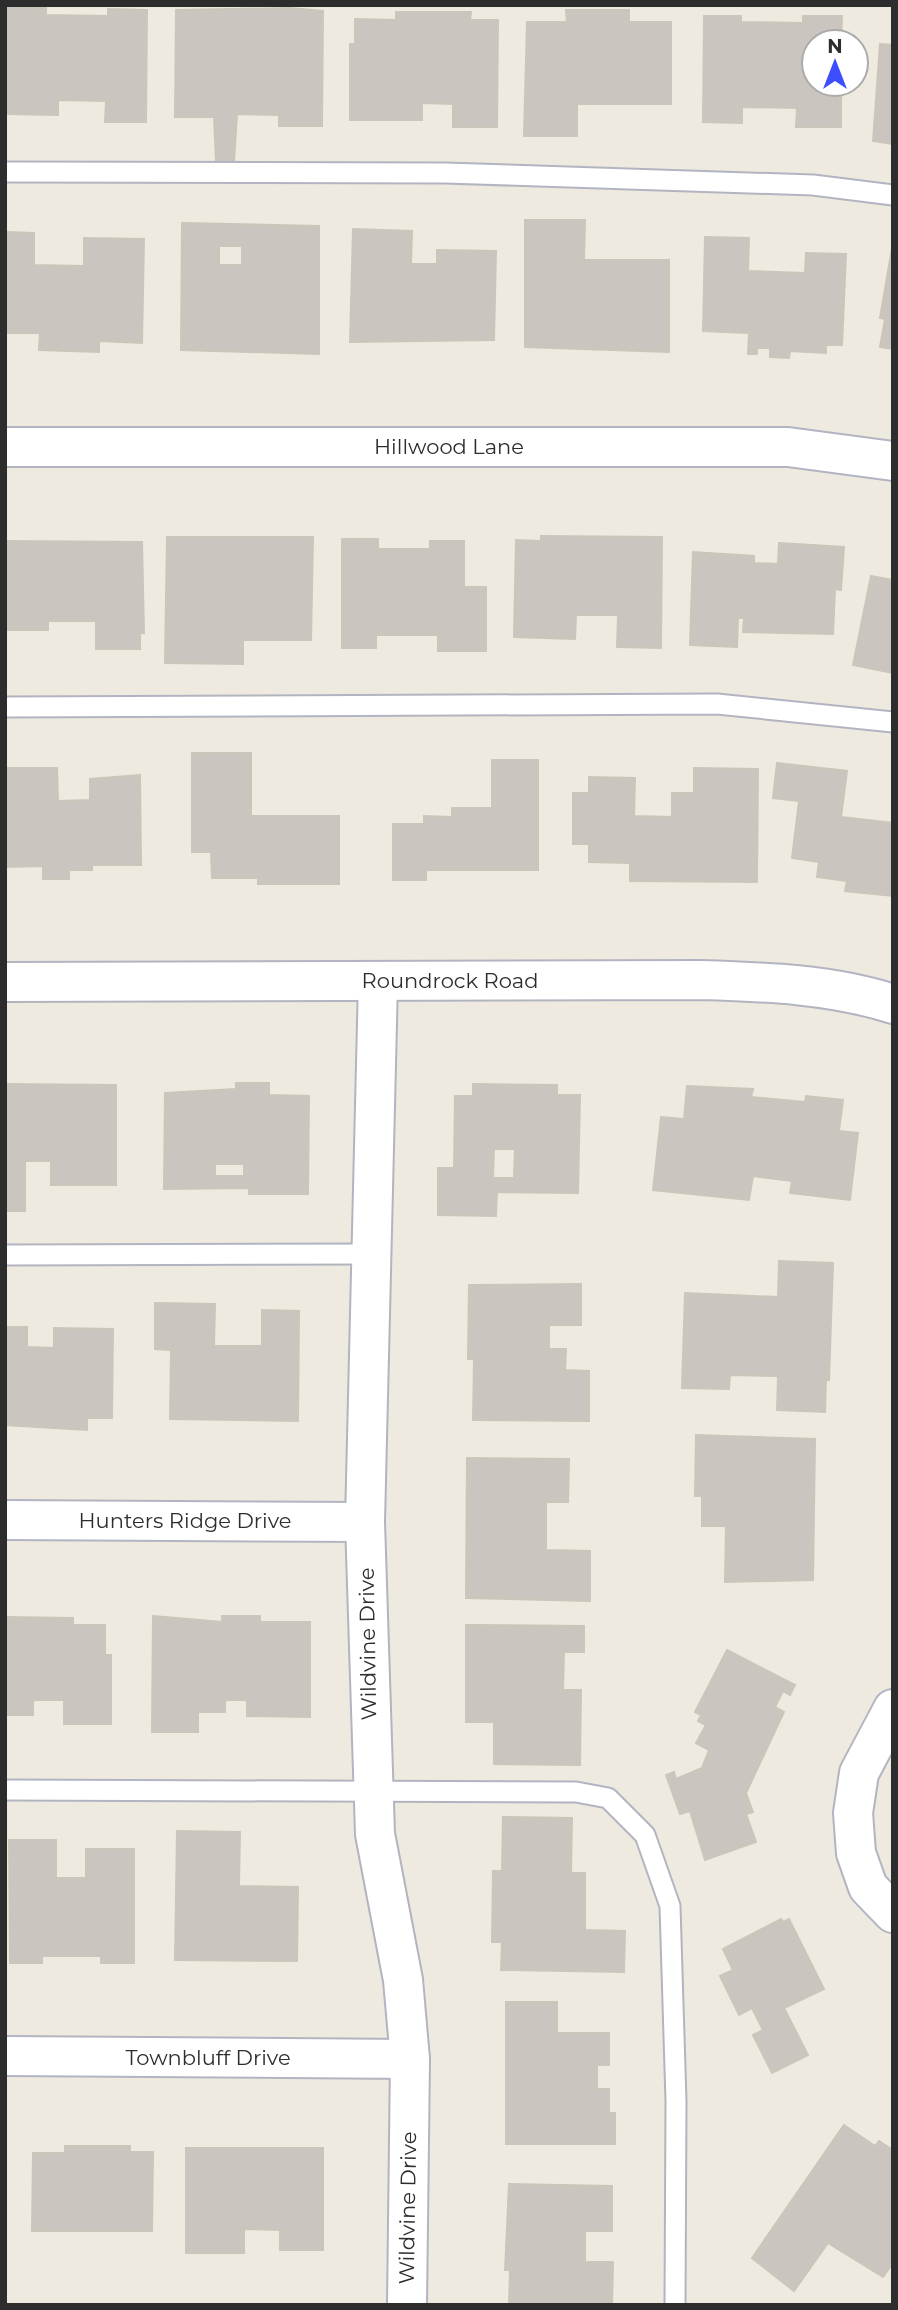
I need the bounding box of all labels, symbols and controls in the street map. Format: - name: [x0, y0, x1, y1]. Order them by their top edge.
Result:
- north arrow: [800, 28, 870, 98]
- text: N: [827, 35, 843, 58]
- street label: Hillwood Lane: [374, 434, 524, 459]
- street label: Roundrock Road: [362, 968, 538, 993]
- street label: Hunters Ridge Drive: [79, 1508, 291, 1533]
- street label: Wildvine Drive: [354, 1567, 381, 1721]
- street label: Townbluff Drive: [125, 2045, 291, 2070]
- street label: Wildvine Drive: [394, 2131, 421, 2285]

